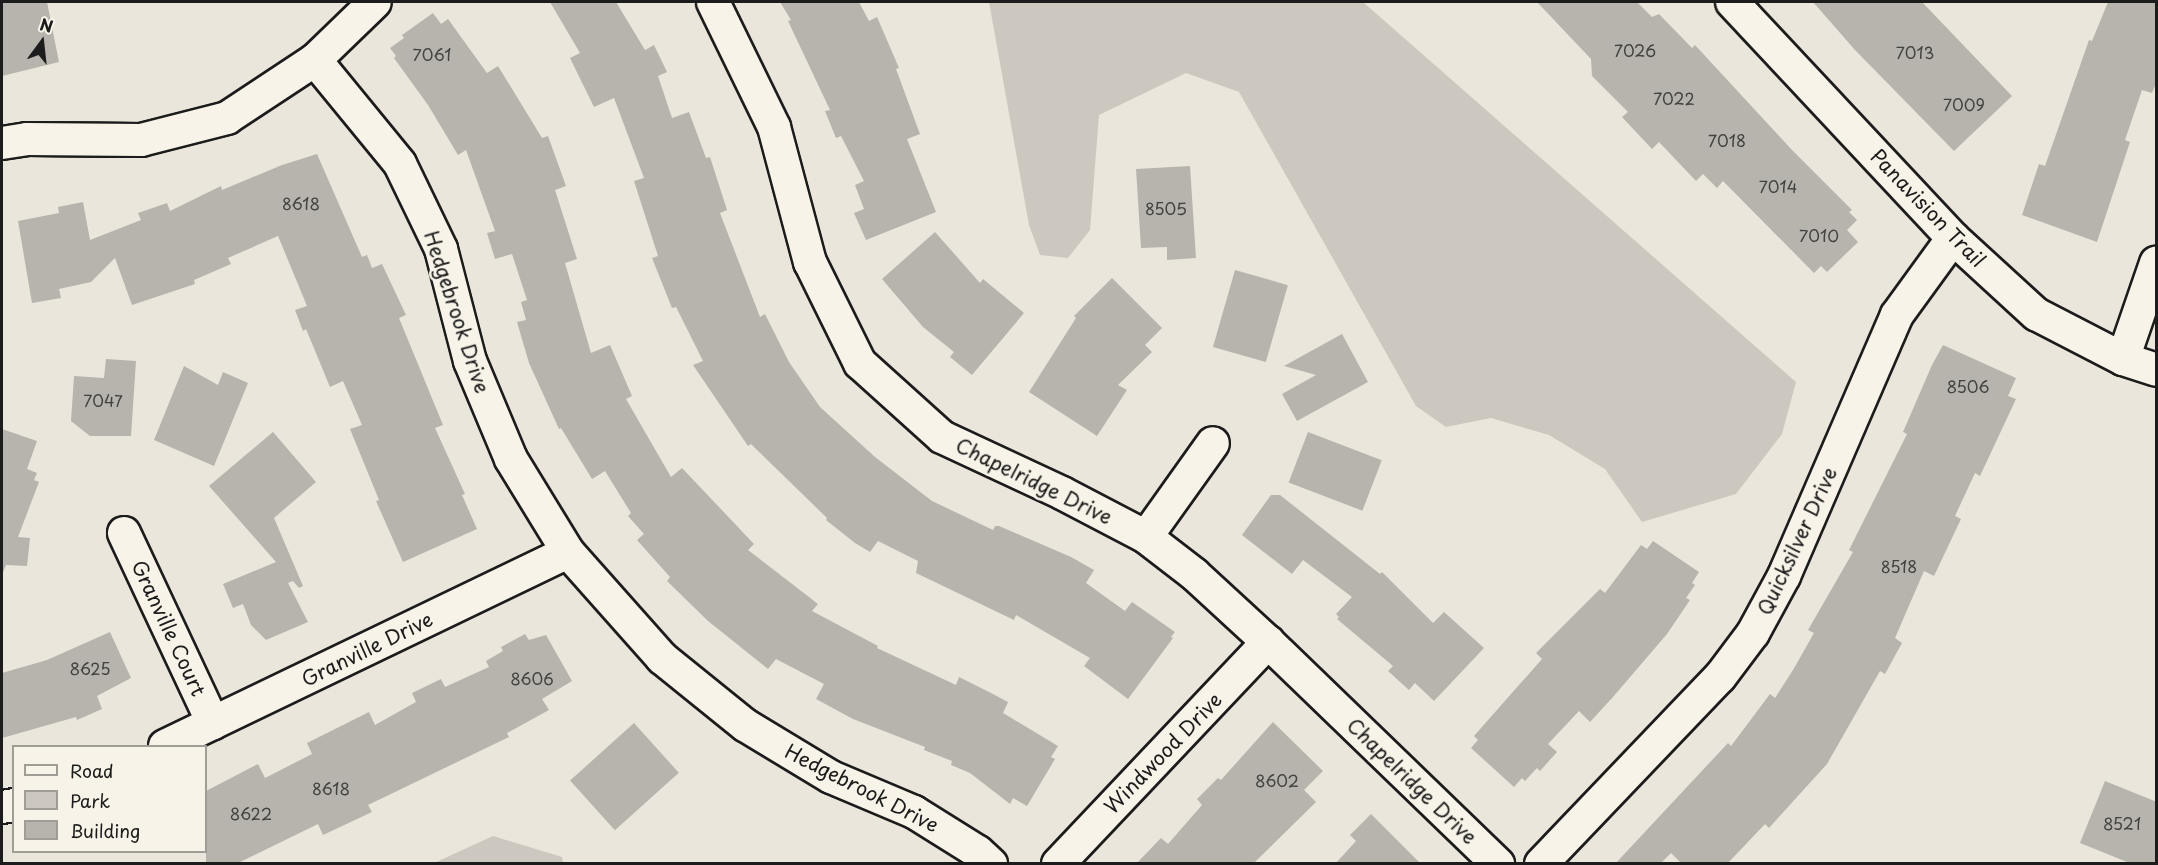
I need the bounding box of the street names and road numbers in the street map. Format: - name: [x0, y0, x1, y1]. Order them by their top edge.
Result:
- street label: Panavision Trail: [1866, 144, 1990, 272]
- street label: Hedgebrook Drive: [419, 227, 495, 397]
- street label: Chapelridge Drive: [952, 433, 1116, 529]
- street label: Quicksilver Drive: [1752, 463, 1842, 619]
- street label: Granville Court: [127, 556, 211, 700]
- street label: Granville Drive: [297, 607, 437, 691]
- street label: Windwood Drive: [1099, 688, 1227, 818]
- street label: Chapelridge Drive: [1342, 713, 1482, 849]
- street label: Hedgebrook Drive: [780, 738, 944, 838]

